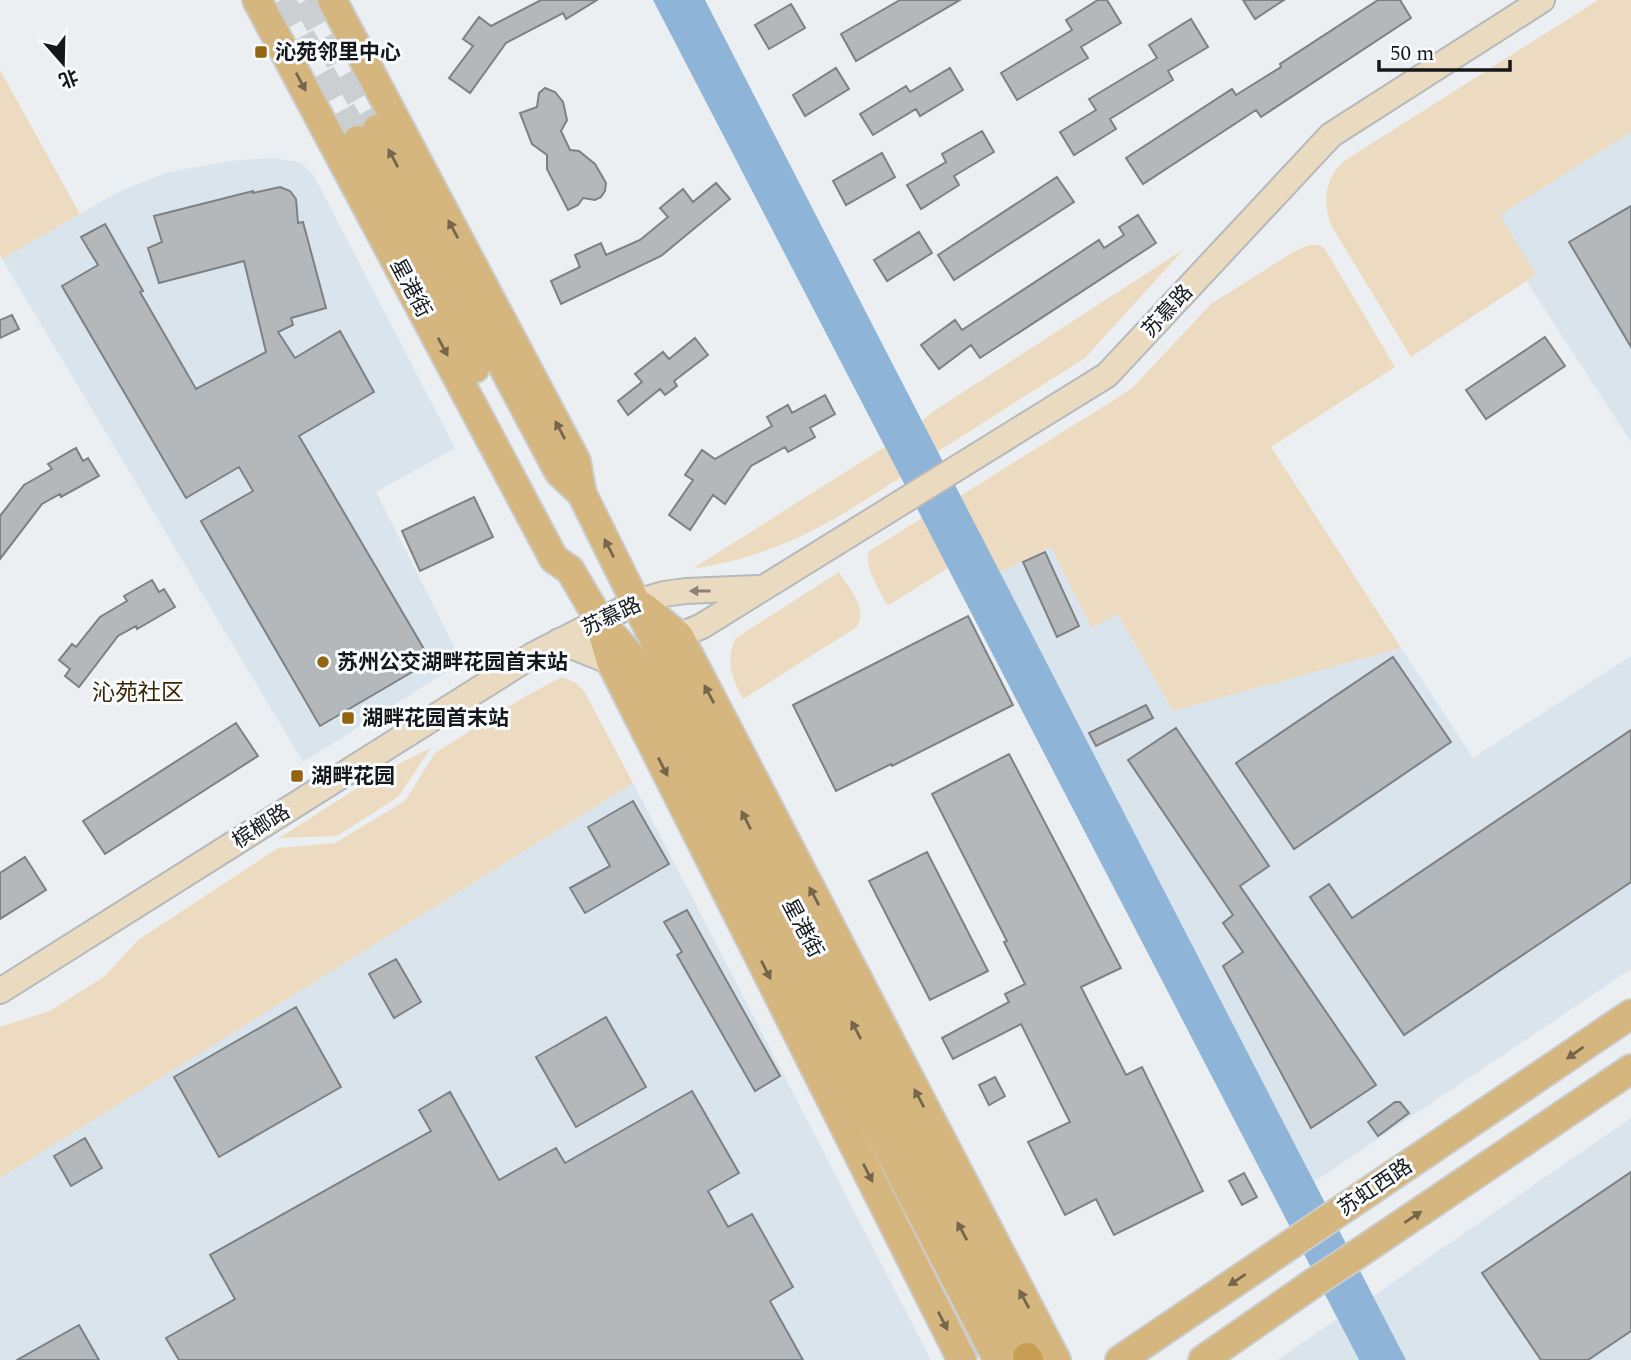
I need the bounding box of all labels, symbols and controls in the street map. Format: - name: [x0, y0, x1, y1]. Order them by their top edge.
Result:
- north arrow: [28, 28, 98, 98]
- scale bar: [1379, 28, 1510, 72]
- place label: 沁苑邻里中心: [275, 37, 401, 69]
- text: 50 m: [1390, 38, 1434, 70]
- marker: 沁苑邻里中心: [253, 44, 269, 60]
- text: 北: [54, 61, 82, 94]
- one-way arrow: [295, 72, 307, 92]
- one-way arrow: [387, 148, 398, 168]
- one-way arrow: [447, 219, 459, 239]
- street label: 星港街: [381, 253, 439, 324]
- street label: 苏慕路: [1135, 278, 1201, 346]
- one-way arrow: [437, 337, 449, 357]
- one-way arrow: [554, 420, 565, 440]
- one-way arrow: [604, 538, 615, 558]
- one-way arrow: [689, 585, 711, 597]
- street label: 苏慕路: [576, 589, 647, 645]
- place label: 苏州公交湖畔花园首末站: [337, 647, 568, 679]
- marker: 苏州公交湖畔花园首末站: [315, 654, 331, 670]
- district label: 沁苑社区: [92, 676, 184, 711]
- one-way arrow: [704, 684, 715, 704]
- place label: 湖畔花园首末站: [362, 703, 509, 735]
- marker: 湖畔花园首末站: [340, 710, 356, 726]
- one-way arrow: [658, 757, 669, 777]
- place label: 湖畔花园: [311, 761, 395, 793]
- marker: 湖畔花园: [289, 768, 305, 784]
- street label: 槟榔路: [226, 797, 297, 857]
- one-way arrow: [740, 810, 752, 830]
- one-way arrow: [809, 886, 820, 906]
- street label: 星港街: [773, 893, 831, 964]
- one-way arrow: [760, 960, 771, 980]
- one-way arrow: [850, 1020, 862, 1040]
- one-way arrow: [1566, 1046, 1584, 1060]
- one-way arrow: [914, 1088, 925, 1108]
- street label: 苏虹西路: [1332, 1151, 1419, 1225]
- one-way arrow: [863, 1163, 874, 1183]
- one-way arrow: [1403, 1210, 1423, 1223]
- one-way arrow: [956, 1221, 968, 1241]
- one-way arrow: [1228, 1273, 1246, 1287]
- one-way arrow: [1019, 1289, 1031, 1309]
- one-way arrow: [937, 1311, 948, 1331]

